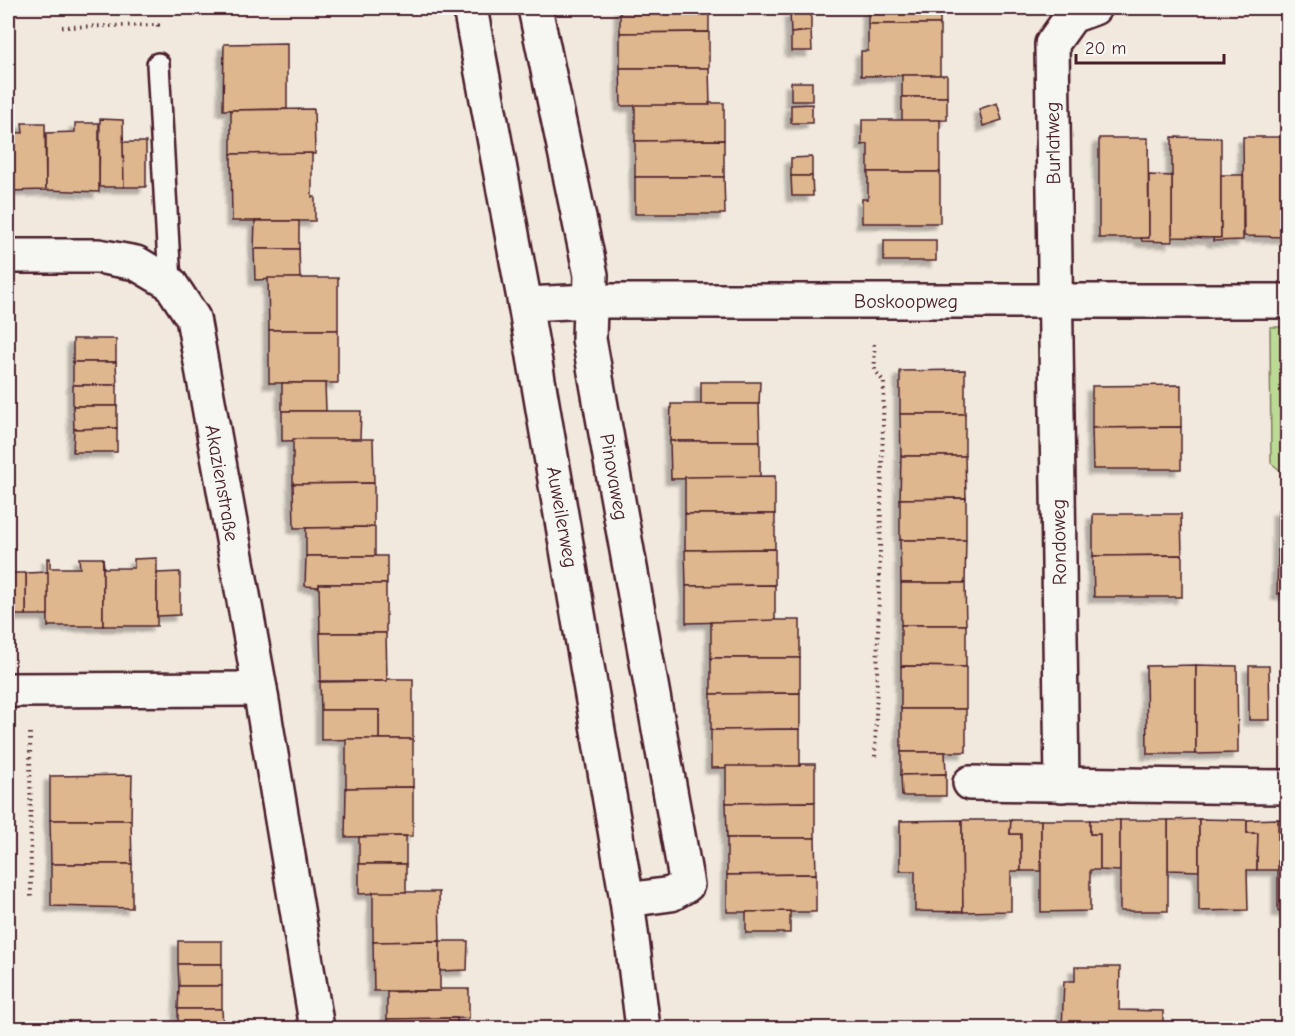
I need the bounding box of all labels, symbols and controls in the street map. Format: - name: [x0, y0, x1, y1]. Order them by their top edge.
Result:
- scale bar: [1076, 27, 1224, 65]
- text: 20 m: [1085, 38, 1126, 59]
- street label: Burlatweg: [1041, 101, 1065, 185]
- street label: Boskoopweg: [854, 290, 958, 313]
- street label: Akazienstraße: [200, 423, 244, 543]
- street label: Pinovaweg: [595, 432, 633, 522]
- street label: Auweilerweg: [542, 465, 582, 569]
- street label: Rondoweg: [1047, 499, 1071, 585]

